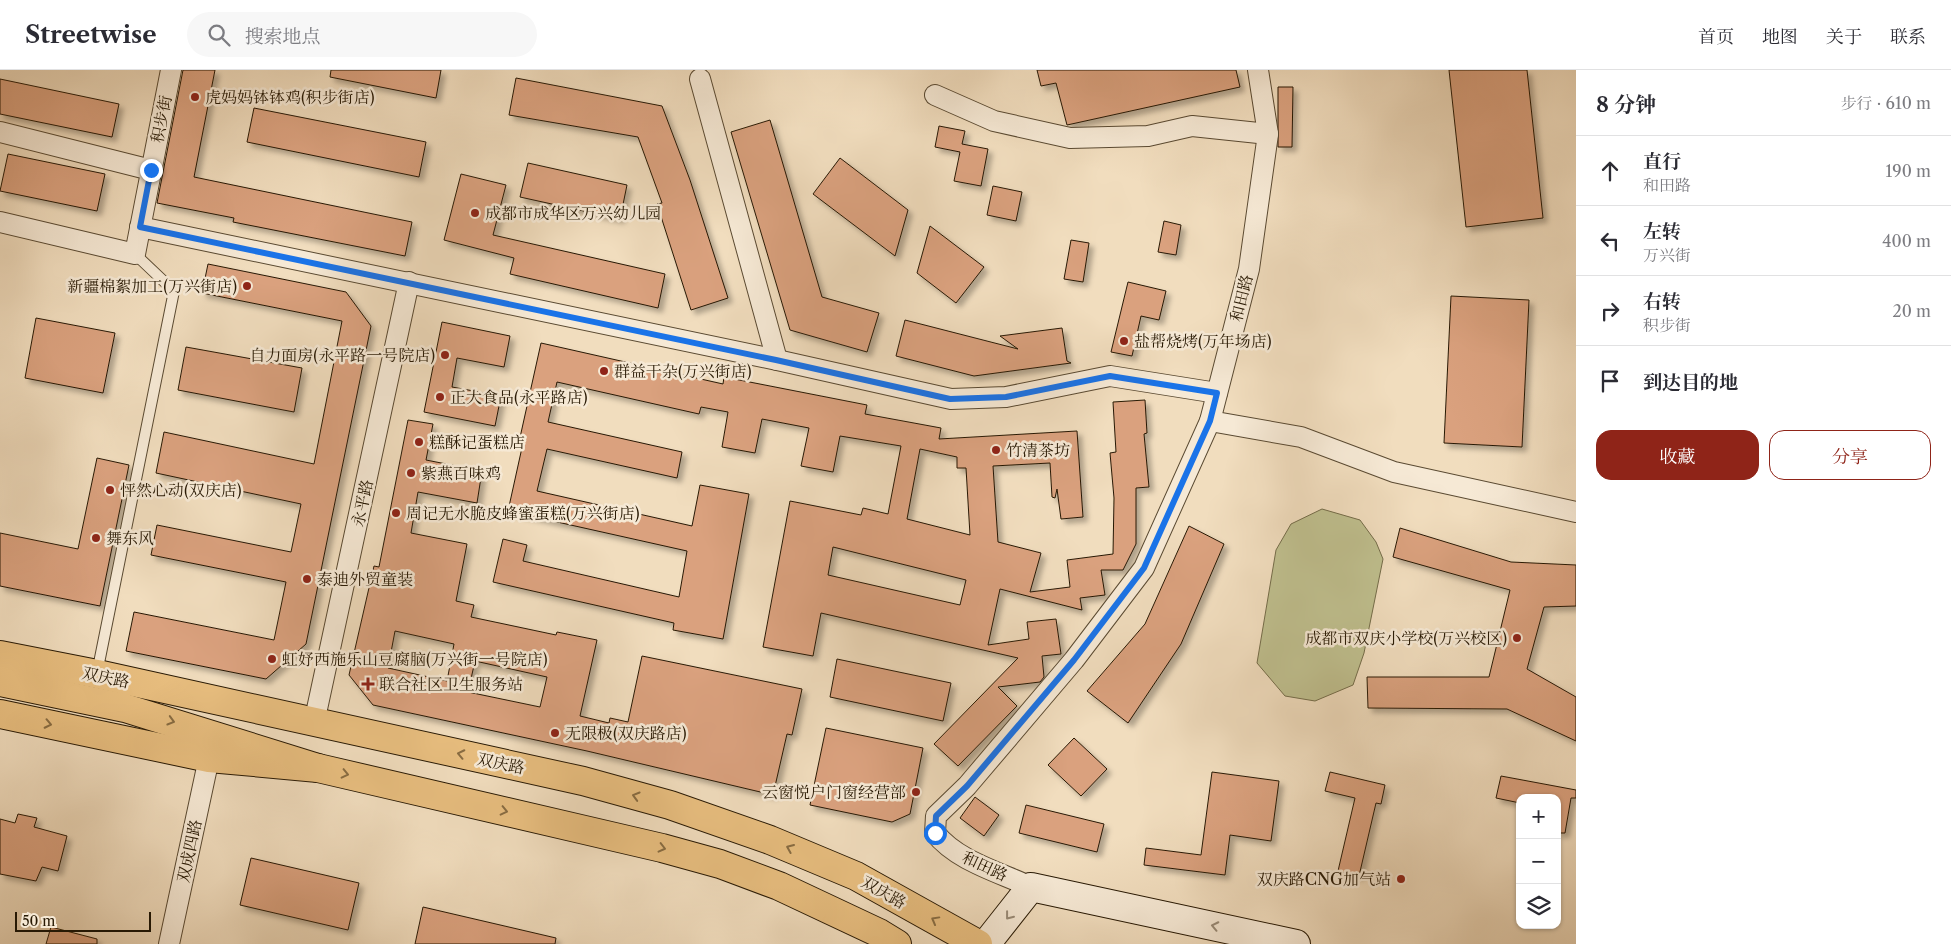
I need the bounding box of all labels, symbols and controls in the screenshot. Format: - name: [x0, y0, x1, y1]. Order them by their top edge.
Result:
- search box: [187, 12, 537, 57]
- text: Streetwise: [25, 20, 157, 49]
- icon: search: [205, 21, 233, 49]
- text: 搜索地点: [245, 25, 321, 48]
- text: 首页: [1698, 26, 1734, 48]
- text: 地图: [1762, 26, 1798, 48]
- text: 关于: [1826, 26, 1862, 48]
- text: 联系: [1890, 26, 1926, 48]
- place label: 虎妈妈钵钵鸡(积步街店): [205, 87, 375, 107]
- marker: 虎妈妈钵钵鸡(积步街店): [189, 91, 201, 103]
- text: 8 分钟: [1596, 92, 1656, 117]
- text: 步行 · 610 m: [1841, 93, 1931, 113]
- street label: 积步街: [147, 94, 175, 144]
- text: 直行: [1643, 150, 1681, 173]
- icon: ahead: [1596, 157, 1624, 185]
- route end: [140, 159, 163, 182]
- text: 190 m: [1886, 161, 1931, 181]
- text: 和田路: [1643, 175, 1691, 195]
- place label: 成都市成华区万兴幼儿园: [485, 203, 661, 223]
- marker: 成都市成华区万兴幼儿园: [469, 207, 481, 219]
- text: 左转: [1643, 220, 1681, 243]
- icon: left: [1596, 227, 1624, 255]
- text: 400 m: [1882, 231, 1931, 251]
- text: 万兴街: [1643, 245, 1691, 265]
- street label: 和田路: [1225, 272, 1257, 324]
- place label: 新疆棉絮加工(万兴街店): [67, 276, 237, 296]
- marker: 新疆棉絮加工(万兴街店): [241, 280, 253, 292]
- text: 右转: [1643, 290, 1681, 313]
- icon: right: [1596, 297, 1624, 325]
- text: 20 m: [1892, 301, 1931, 321]
- text: 积步街: [1643, 315, 1691, 335]
- place label: 盐帮烧烤(万年场店): [1134, 331, 1272, 351]
- marker: 盐帮烧烤(万年场店): [1118, 335, 1130, 347]
- place label: 自力面房(永平路一号院店): [249, 345, 435, 365]
- marker: 自力面房(永平路一号院店): [439, 349, 451, 361]
- place label: 群益干杂(万兴街店): [614, 361, 752, 381]
- marker: 群益干杂(万兴街店): [598, 365, 610, 377]
- icon: arrive: [1596, 367, 1624, 395]
- text: 到达目的地: [1643, 371, 1738, 394]
- place label: 正大食品(永平路店): [450, 387, 588, 407]
- marker: 正大食品(永平路店): [434, 391, 446, 403]
- button: 收藏: [1596, 430, 1759, 480]
- button: 分享: [1769, 430, 1931, 480]
- place label: 糕酥记蛋糕店: [429, 432, 525, 452]
- marker: 糕酥记蛋糕店: [413, 436, 425, 448]
- place label: 竹清茶坊: [1006, 440, 1070, 460]
- marker: 竹清茶坊: [990, 444, 1002, 456]
- place label: 紫燕百味鸡: [421, 463, 501, 483]
- marker: 紫燕百味鸡: [405, 467, 417, 479]
- street label: 永平路: [347, 477, 377, 529]
- place label: 怦然心动(双庆店): [120, 480, 242, 500]
- marker: 怦然心动(双庆店): [104, 484, 116, 496]
- place label: 周记无水脆皮蜂蜜蛋糕(万兴街店): [406, 503, 640, 523]
- marker: 周记无水脆皮蜂蜜蛋糕(万兴街店): [390, 507, 402, 519]
- place label: 舞东风: [106, 528, 154, 548]
- marker: 舞东风: [90, 532, 102, 544]
- place label: 泰迪外贸童装: [317, 569, 413, 589]
- marker: 泰迪外贸童装: [301, 573, 313, 585]
- place label: 成都市双庆小学校(万兴校区): [1305, 628, 1507, 648]
- marker: 成都市双庆小学校(万兴校区): [1511, 632, 1523, 644]
- place label: 虹妤西施乐山豆腐脑(万兴街一号院店): [282, 649, 548, 669]
- marker: 虹妤西施乐山豆腐脑(万兴街一号院店): [266, 653, 278, 665]
- street label: 双庆路: [80, 662, 132, 692]
- place label: 联合社区卫生服务站: [379, 674, 523, 694]
- marker: 联合社区卫生服务站: [361, 677, 375, 691]
- one-way arrow: [167, 716, 175, 726]
- one-way arrow: [43, 718, 52, 729]
- place label: 无限极(双庆路店): [565, 723, 687, 743]
- marker: 无限极(双庆路店): [549, 727, 561, 739]
- street label: 双庆路: [475, 748, 527, 778]
- one-way arrow: [457, 750, 465, 760]
- one-way arrow: [341, 768, 350, 779]
- place label: 云窗悦户门窗经营部: [762, 782, 906, 802]
- marker: 云窗悦户门窗经营部: [910, 786, 922, 798]
- one-way arrow: [632, 791, 641, 801]
- map controls: [1516, 794, 1561, 929]
- button: +: [1516, 794, 1561, 839]
- one-way arrow: [499, 805, 508, 816]
- street label: 双成四路: [173, 818, 205, 884]
- route start: [924, 822, 947, 845]
- button: −: [1516, 839, 1561, 884]
- one-way arrow: [657, 842, 666, 853]
- one-way arrow: [786, 844, 795, 855]
- street label: 和田路: [959, 847, 1011, 885]
- place label: 双庆路CNG加气站: [1257, 869, 1391, 889]
- street label: 双庆路: [858, 872, 910, 912]
- marker: 双庆路CNG加气站: [1395, 873, 1407, 885]
- button: layers: [1516, 884, 1561, 929]
- scale bar: [15, 909, 151, 932]
- one-way arrow: [1005, 910, 1014, 919]
- text: 50 m: [22, 912, 55, 930]
- one-way arrow: [932, 916, 941, 926]
- one-way arrow: [1210, 921, 1219, 932]

